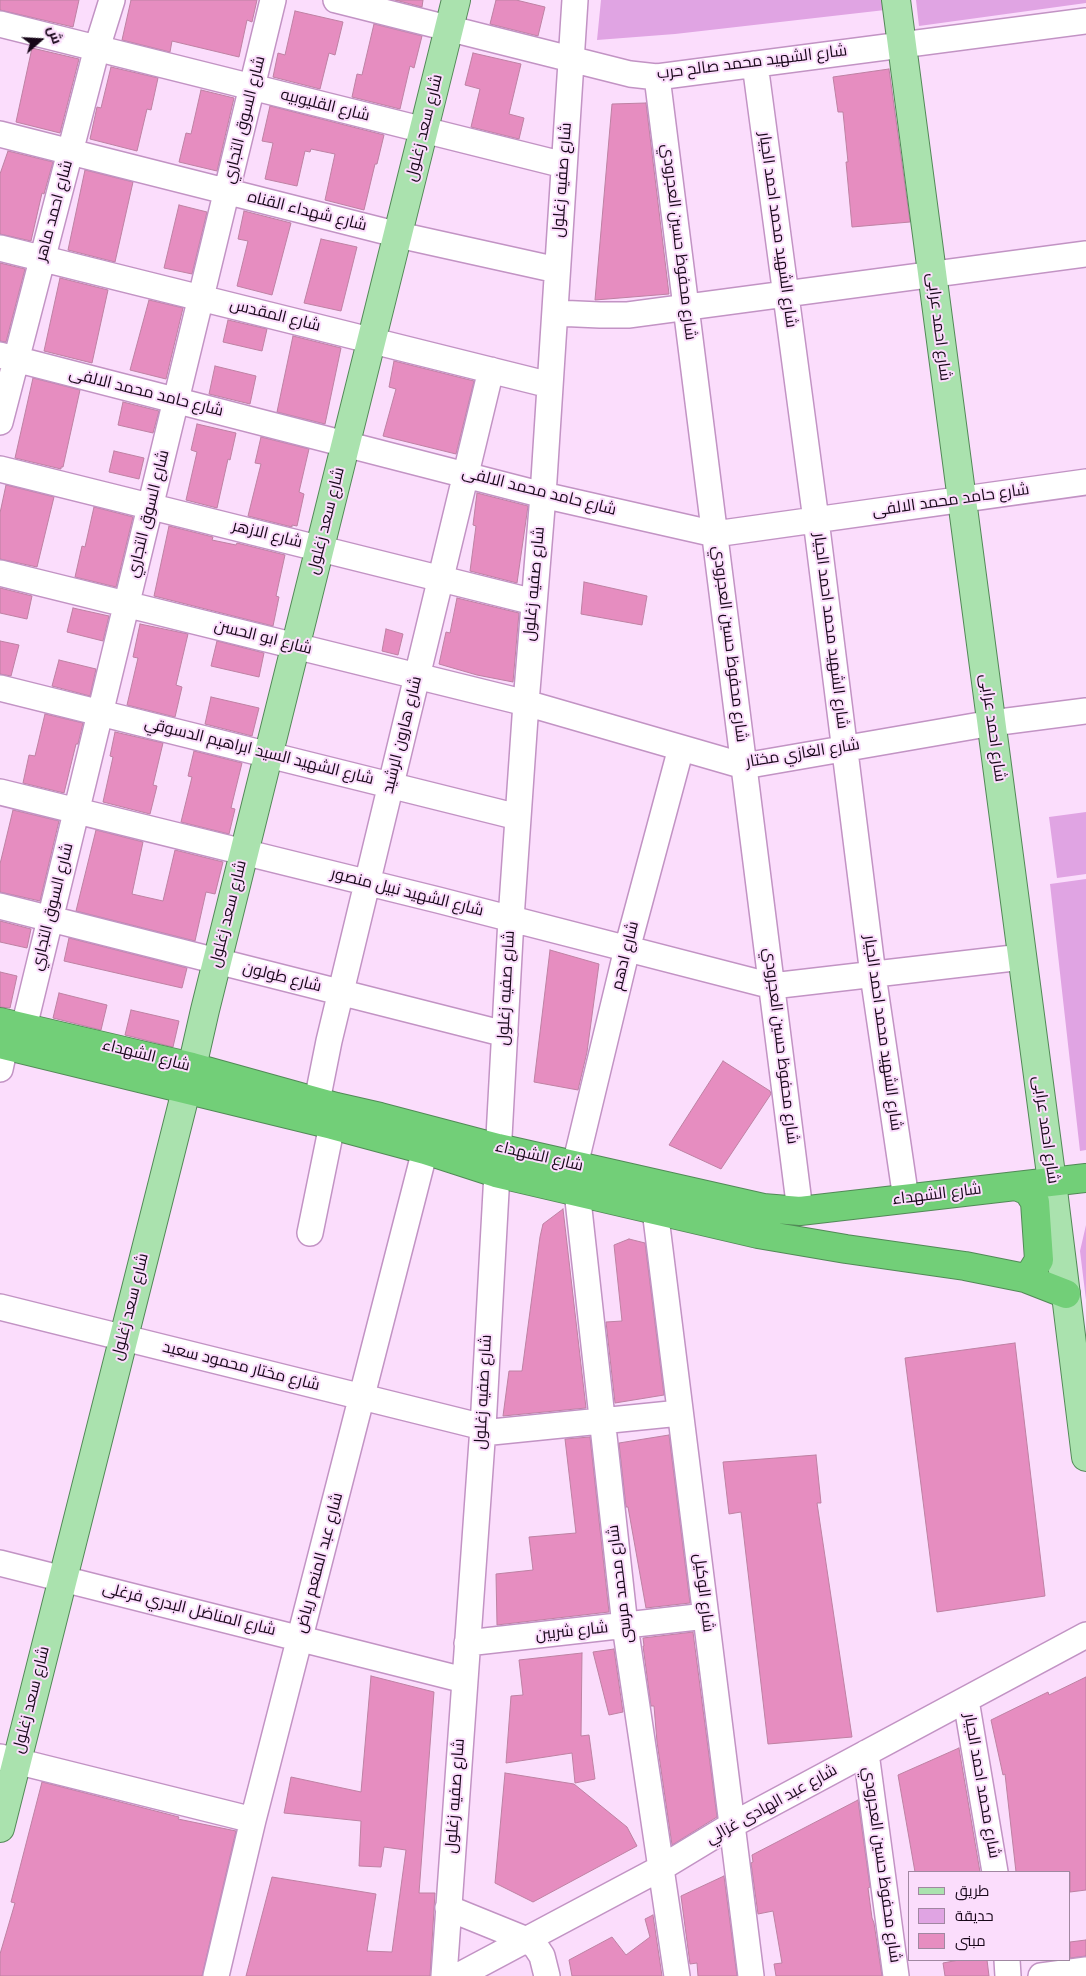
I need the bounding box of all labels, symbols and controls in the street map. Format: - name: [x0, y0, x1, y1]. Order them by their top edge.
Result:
- north arrow: [15, 15, 65, 65]
- text: ش: [43, 23, 67, 47]
- street label: شارع الشهيد محمد صالح حرب: [656, 42, 848, 84]
- street label: شارع السوق التجاري: [220, 54, 270, 186]
- street label: شارع سعد زغلول: [402, 72, 448, 184]
- street label: شارع القليوبيه: [278, 86, 372, 126]
- street label: شارع صفيه زغلول: [549, 122, 577, 238]
- street label: شارع الشهيد محمد احمد الجيار: [754, 131, 800, 329]
- street label: شارع محفوظ حسين العجرودي: [656, 143, 700, 341]
- street label: شارع احمد ماهر: [32, 158, 78, 264]
- street label: شارع شهداء القناه: [245, 188, 369, 236]
- street label: شارع احمد عرابى: [922, 272, 954, 382]
- street label: شارع المقدس: [228, 295, 322, 337]
- street label: شارع حامد محمد الالفى: [67, 365, 225, 421]
- street label: شارع السوق التجاري: [124, 448, 174, 580]
- street label: شارع حامد محمد الالفى: [460, 464, 618, 520]
- street label: شارع سعد زغلول: [304, 465, 350, 577]
- street label: شارع حامد محمد الالفى: [871, 480, 1031, 522]
- street label: شارع الازهر: [230, 517, 304, 553]
- street label: شارع صفيه زغلول: [520, 526, 550, 642]
- street label: شارع الشهيد محمد احمد الجيار: [808, 532, 852, 730]
- street label: شارع محفوظ حسين العجرودي: [707, 545, 751, 743]
- street label: شارع ابو الحسن: [212, 617, 314, 659]
- street label: شارع احمد عرابى: [975, 673, 1009, 783]
- street label: شارع هارون الرشيد: [379, 674, 427, 796]
- street label: شارع الشهيد السيد ابراهيم الدسوقي: [142, 714, 376, 790]
- street label: شارع الغازي مختار: [745, 736, 861, 772]
- street label: شارع السوق التجاري: [28, 841, 78, 973]
- street label: شارع سعد زغلول: [206, 858, 252, 970]
- street label: شارع الشهيد نبيل منصور: [329, 865, 485, 921]
- street label: شارع ادهم: [608, 920, 644, 992]
- street label: شارع صفيه زغلول: [494, 930, 520, 1046]
- street label: شارع الشهيد محمد احمد الجيار: [859, 934, 905, 1132]
- street label: شارع محفوظ حسين العجرودي: [758, 947, 802, 1145]
- street label: شارع طولون: [241, 959, 323, 997]
- street label: شارع الشهداء: [100, 1036, 192, 1076]
- street label: شارع احمد عرابى: [1028, 1075, 1062, 1185]
- street label: شارع الشهداء: [493, 1138, 585, 1176]
- street label: شارع الشهداء: [891, 1180, 983, 1210]
- street label: شارع سعد زغلول: [108, 1251, 154, 1363]
- street label: شارع صفيه زغلول: [471, 1334, 497, 1450]
- street label: شارع مختار محمود سعيد: [160, 1338, 322, 1396]
- street label: شارع عبد المنعم رياض: [292, 1491, 348, 1635]
- street label: شارع محمد مرسى: [604, 1524, 638, 1644]
- street label: شارع الوكيل: [689, 1553, 717, 1633]
- street label: شارع المناضل البدري فرغلى: [100, 1579, 278, 1641]
- street label: شارع شربين: [535, 1619, 609, 1645]
- street label: شارع سعد زغلول: [9, 1644, 55, 1756]
- street label: شارع محمد احمد الجيار: [959, 1712, 1003, 1860]
- street label: شارع صفيه زغلول: [442, 1738, 470, 1854]
- street label: شارع عبد الهادى غزالي: [703, 1761, 841, 1849]
- street label: شارع محفوظ حسين العجرودي: [858, 1766, 904, 1964]
- legend: [908, 1871, 1071, 1961]
- text: طريق: [955, 1881, 989, 1901]
- text: حديقة: [955, 1906, 994, 1926]
- text: مبنى: [955, 1931, 986, 1951]

